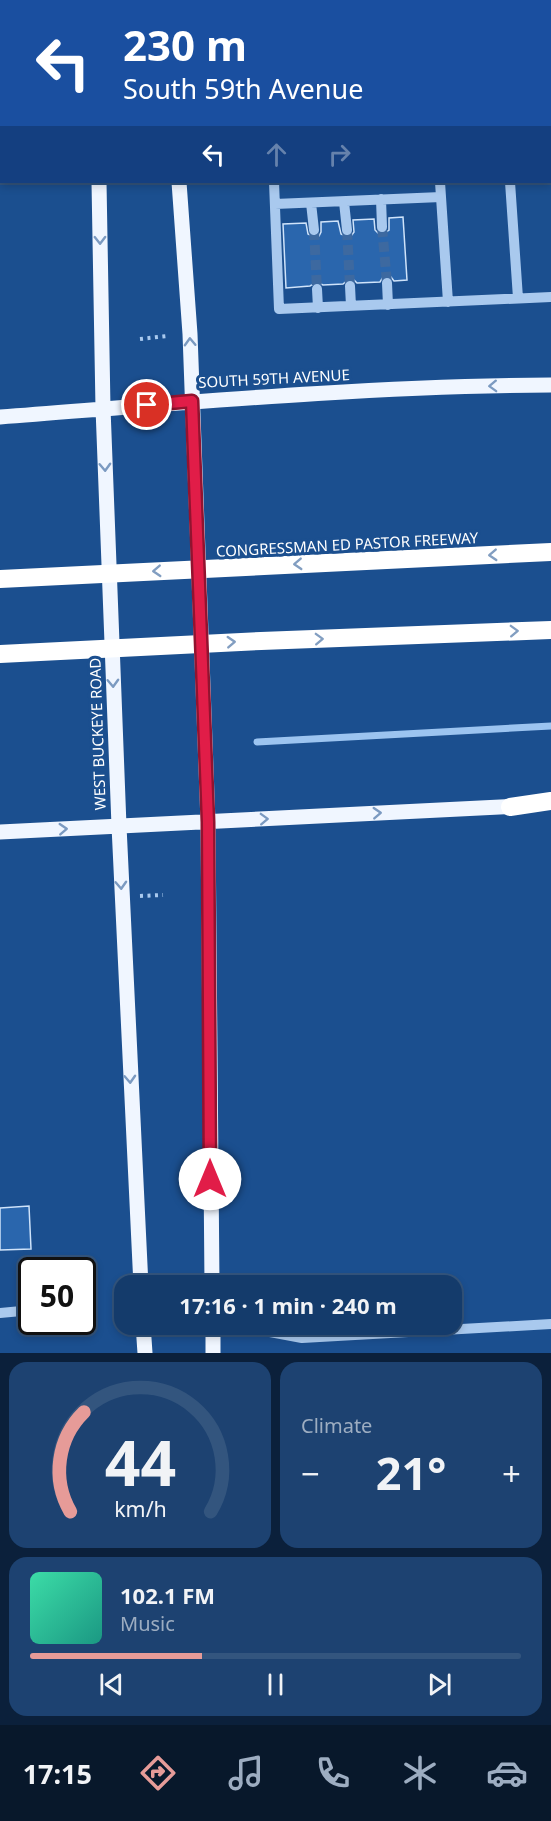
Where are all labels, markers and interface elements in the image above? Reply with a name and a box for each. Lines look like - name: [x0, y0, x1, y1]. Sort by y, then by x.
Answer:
- text: 230 m: [123, 16, 247, 73]
- icon: left: [24, 24, 102, 102]
- text: South 59th Avenue: [123, 70, 363, 107]
- icon: left: [197, 138, 230, 171]
- icon: ahead: [260, 138, 293, 171]
- icon: right: [323, 138, 356, 171]
- one-way arrow: [94, 235, 106, 244]
- one-way arrow: [184, 338, 196, 347]
- street label: SOUTH 59TH AVENUE: [198, 364, 350, 392]
- pin: [121, 379, 172, 430]
- one-way arrow: [488, 379, 497, 392]
- icon: arrive: [130, 388, 163, 421]
- one-way arrow: [99, 462, 111, 471]
- street label: CONGRESSMAN ED PASTOR FREEWAY: [215, 527, 479, 561]
- one-way arrow: [488, 548, 497, 561]
- one-way arrow: [293, 558, 302, 571]
- one-way arrow: [153, 565, 162, 578]
- one-way arrow: [510, 625, 519, 638]
- one-way arrow: [315, 632, 324, 645]
- one-way arrow: [226, 636, 235, 649]
- street label: WEST BUCKEYE ROAD: [84, 657, 110, 811]
- one-way arrow: [107, 678, 120, 687]
- one-way arrow: [373, 807, 382, 820]
- one-way arrow: [259, 812, 268, 825]
- one-way arrow: [58, 822, 67, 835]
- one-way arrow: [115, 880, 128, 889]
- one-way arrow: [124, 1075, 137, 1084]
- position arrow: [178, 1147, 242, 1211]
- speed limit sign: 50: [18, 1257, 96, 1335]
- text: 17:16 · 1 min · 240 m: [179, 1290, 397, 1320]
- text: Climate: [301, 1412, 372, 1439]
- text: 44: [104, 1419, 176, 1504]
- text: 21°: [376, 1442, 446, 1503]
- text: −: [301, 1451, 320, 1496]
- text: +: [502, 1451, 521, 1496]
- text: km/h: [114, 1494, 166, 1523]
- text: 102.1 FM: [120, 1580, 215, 1610]
- text: Music: [120, 1610, 175, 1637]
- icon: previous: [95, 1668, 128, 1701]
- icon: pause: [259, 1668, 292, 1701]
- icon: next: [423, 1668, 456, 1701]
- icon: directions: [137, 1752, 179, 1794]
- icon: music: [225, 1752, 267, 1794]
- icon: phone: [312, 1752, 354, 1794]
- icon: climate: [399, 1752, 441, 1794]
- icon: car: [486, 1752, 528, 1794]
- text: 17:15: [23, 1755, 92, 1792]

